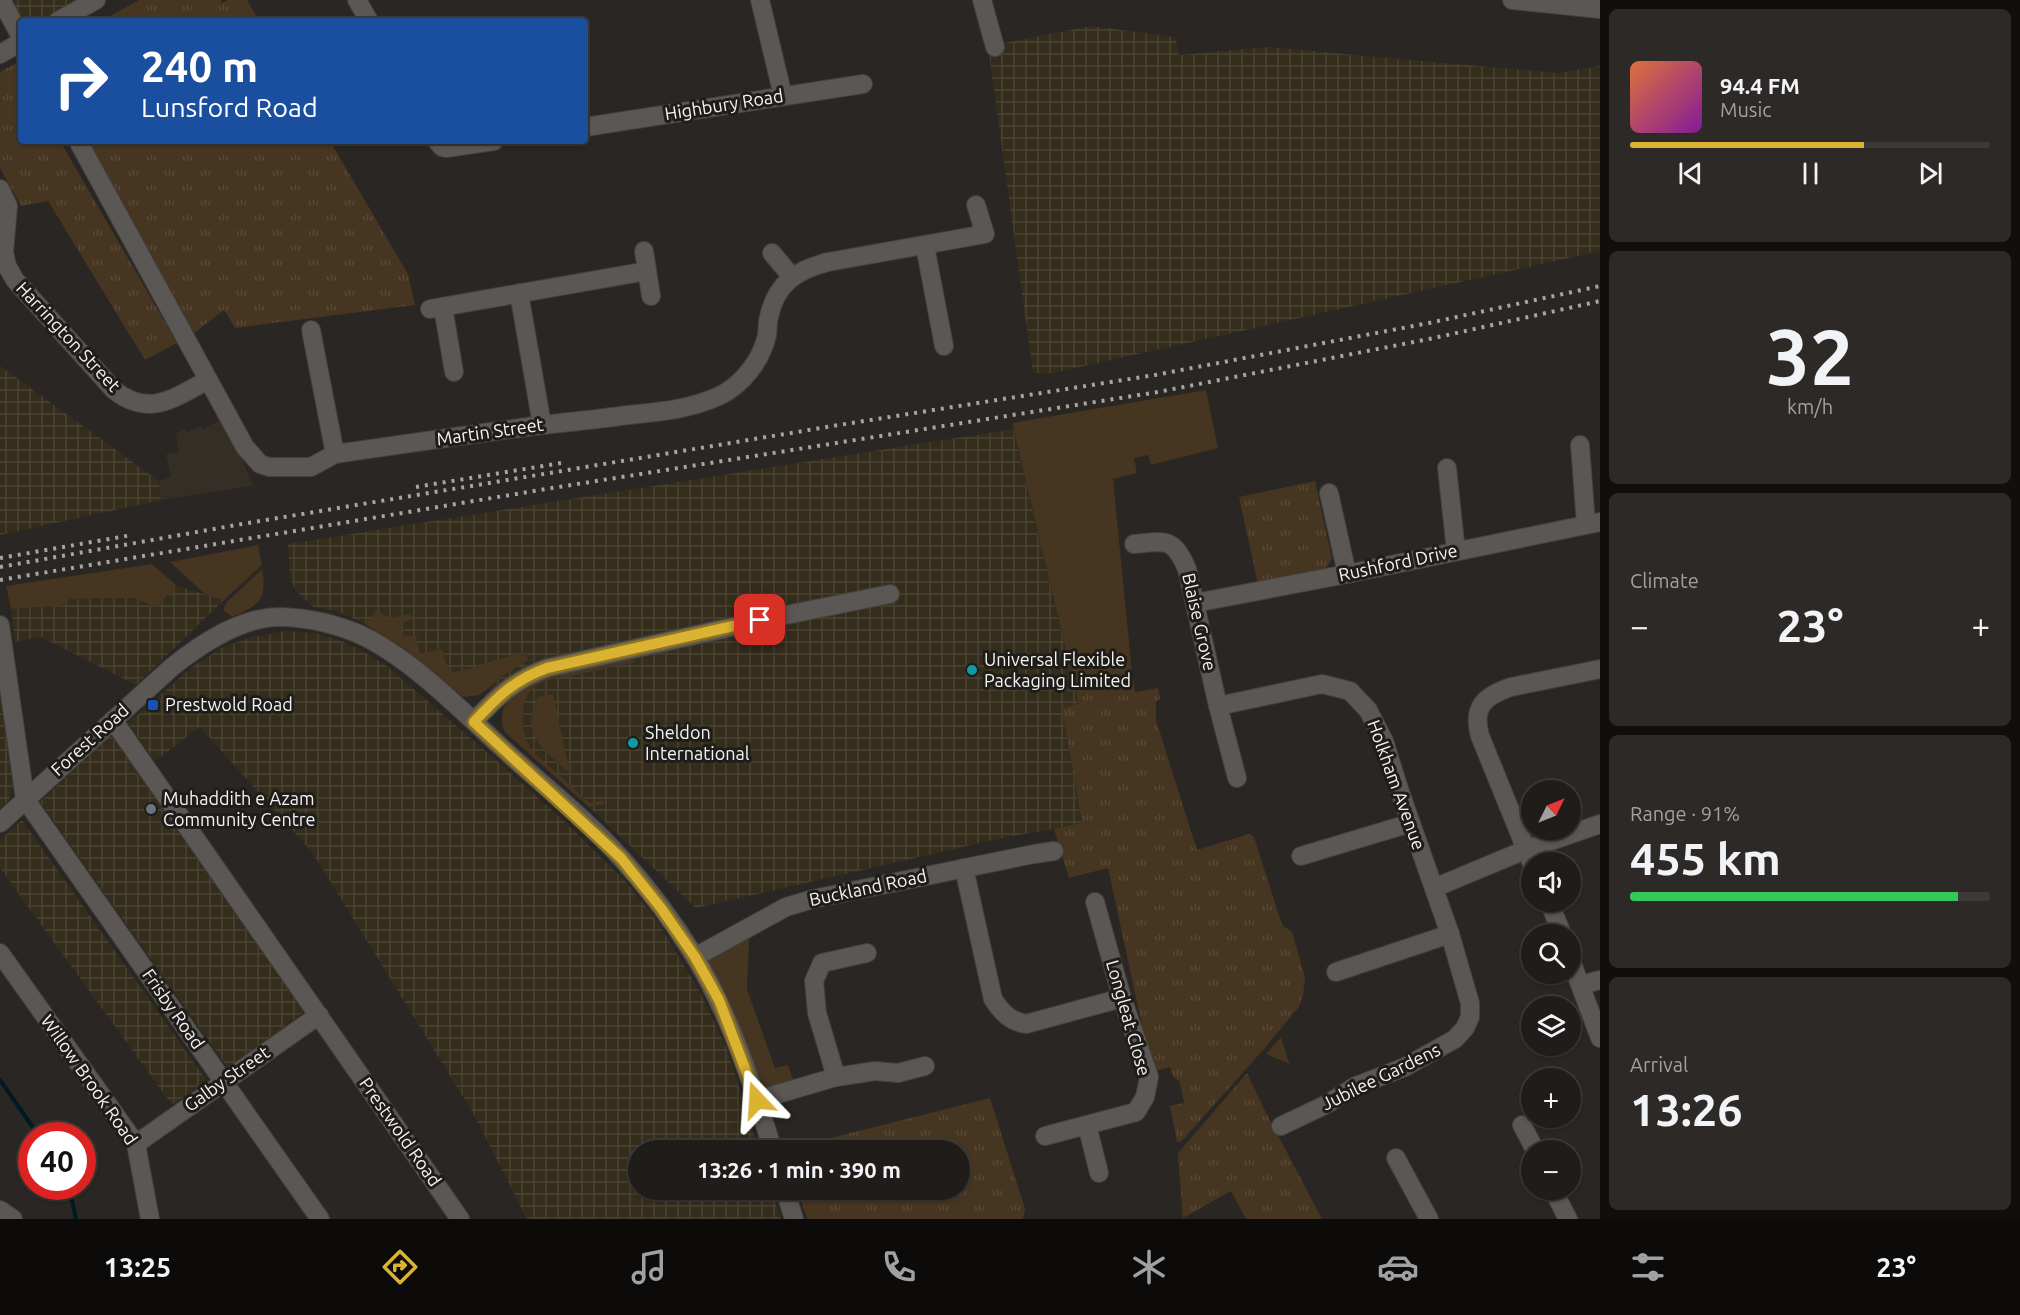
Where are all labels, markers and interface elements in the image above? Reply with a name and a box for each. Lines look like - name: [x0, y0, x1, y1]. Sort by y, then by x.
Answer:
- icon: right: [42, 42, 120, 120]
- text: 240 m: [141, 43, 258, 90]
- text: 94.4 FM: [1720, 73, 1800, 98]
- street label: Highbury Road: [663, 85, 785, 123]
- text: Lunsford Road: [141, 92, 318, 122]
- text: Music: [1720, 98, 1772, 121]
- icon: previous: [1674, 157, 1707, 190]
- icon: pause: [1794, 157, 1827, 190]
- icon: next: [1914, 157, 1947, 190]
- street label: Harrington Street: [13, 277, 125, 395]
- text: 32: [1766, 312, 1854, 400]
- text: km/h: [1787, 395, 1833, 418]
- street label: Martin Street: [435, 414, 545, 448]
- street label: Rushford Drive: [1337, 540, 1459, 584]
- text: Climate: [1630, 569, 1699, 592]
- street label: Blaise Grove: [1179, 571, 1221, 673]
- pin: [734, 594, 785, 645]
- text: 23°: [1777, 600, 1843, 651]
- icon: arrive: [743, 603, 776, 636]
- text: −: [1630, 607, 1649, 644]
- text: +: [1971, 607, 1990, 644]
- place label: Universal Flexible Packaging Limited: [984, 649, 1131, 690]
- marker: Universal Flexible Packaging Limited: [965, 663, 979, 677]
- place label: Prestwold Road: [165, 694, 293, 714]
- marker: Prestwold Road: [146, 698, 160, 712]
- street label: Forest Road: [47, 699, 132, 779]
- street label: Holkham Avenue: [1364, 717, 1430, 852]
- place label: Sheldon International: [645, 722, 750, 763]
- marker: Sheldon International: [626, 736, 640, 750]
- north arrow: [1521, 780, 1581, 840]
- map controls: [1521, 780, 1581, 1200]
- place label: Muhaddith e Azam Community Centre: [163, 788, 315, 829]
- marker: Muhaddith e Azam Community Centre: [144, 802, 158, 816]
- text: Range · 91%: [1630, 802, 1740, 825]
- text: 455 km: [1630, 833, 1781, 884]
- button: sound: [1521, 852, 1581, 912]
- street label: Buckland Road: [807, 865, 928, 909]
- button: search: [1521, 924, 1581, 984]
- street label: Longleat Close: [1103, 958, 1155, 1078]
- street label: Frisby Road: [139, 965, 209, 1052]
- button: layers: [1521, 996, 1581, 1056]
- street label: Willow Brook Road: [38, 1011, 142, 1148]
- street label: Jubilee Gardens: [1318, 1039, 1443, 1113]
- street label: Galby Street: [180, 1041, 273, 1115]
- text: Arrival: [1630, 1053, 1688, 1076]
- position arrow: [725, 1068, 789, 1132]
- button: +: [1521, 1068, 1581, 1128]
- street label: Prestwold Road: [356, 1073, 446, 1189]
- text: 13:26: [1630, 1084, 1743, 1135]
- speed limit sign: 40: [18, 1122, 96, 1200]
- button: −: [1521, 1140, 1581, 1200]
- text: 13:26 · 1 min · 390 m: [697, 1157, 901, 1182]
- icon: directions: [379, 1246, 421, 1288]
- icon: music: [628, 1246, 670, 1288]
- icon: phone: [878, 1246, 920, 1288]
- icon: climate: [1128, 1246, 1170, 1288]
- icon: car: [1377, 1246, 1419, 1288]
- icon: filters: [1627, 1246, 1669, 1288]
- text: 13:25: [104, 1252, 171, 1282]
- text: 23°: [1876, 1252, 1916, 1282]

